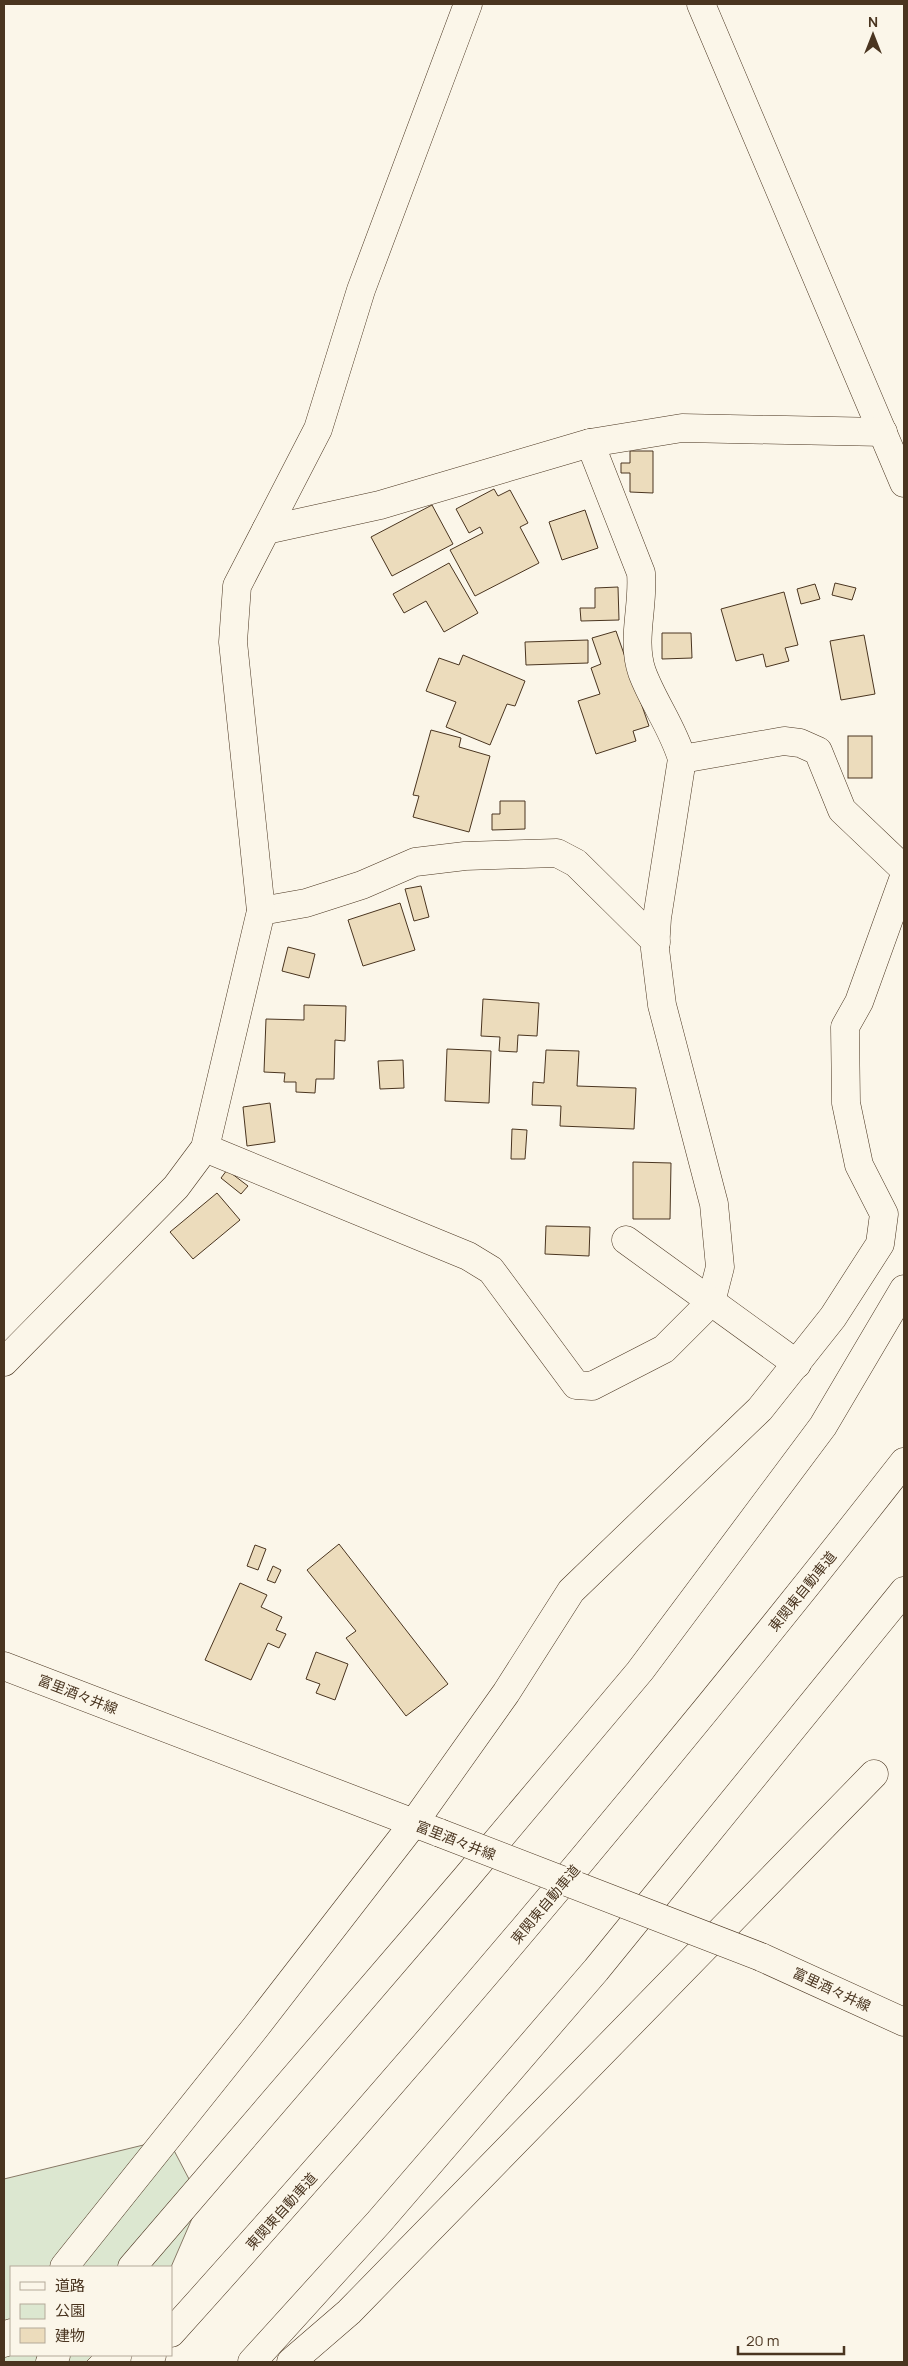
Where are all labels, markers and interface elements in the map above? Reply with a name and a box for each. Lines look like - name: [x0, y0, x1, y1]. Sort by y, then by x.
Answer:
- north arrow: [848, 10, 898, 60]
- text: N: [868, 12, 878, 31]
- street label: 東関東自動車道: [764, 1547, 840, 1635]
- street label: 富里酒々井線: [35, 1670, 121, 1718]
- street label: 富里酒々井線: [413, 1816, 499, 1864]
- street label: 東関東自動車道: [506, 1860, 584, 1948]
- street label: 富里酒々井線: [790, 1963, 874, 2015]
- street label: 東関東自動車道: [241, 2168, 321, 2254]
- legend: [10, 2266, 172, 2356]
- text: 道路: [55, 2275, 85, 2296]
- text: 公園: [55, 2300, 85, 2321]
- scale bar: [738, 2324, 844, 2356]
- text: 建物: [55, 2325, 85, 2346]
- text: 20 m: [746, 2330, 779, 2351]

